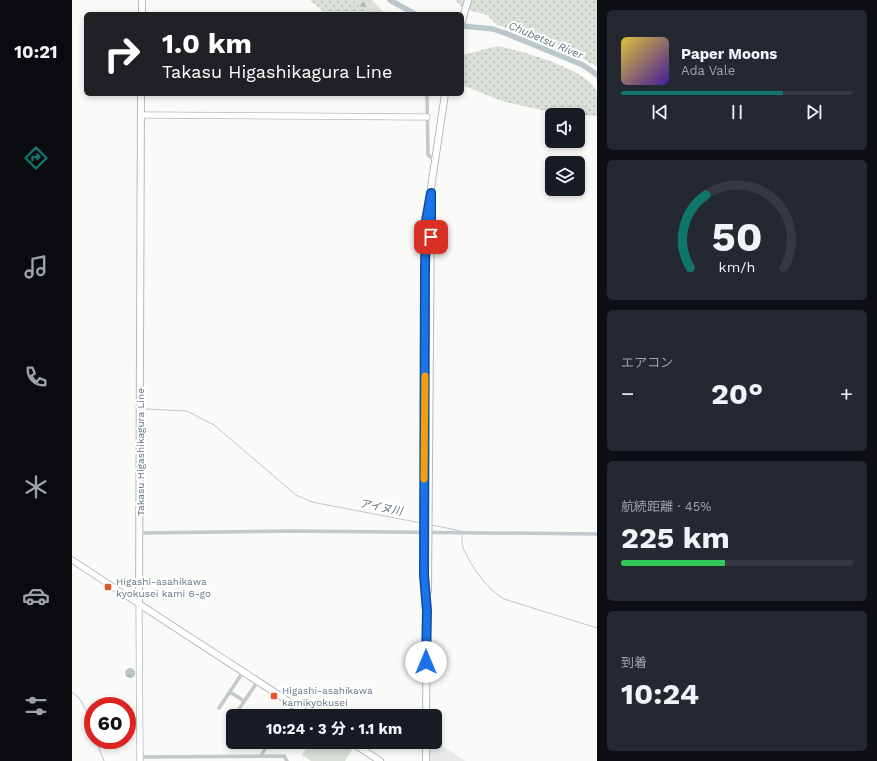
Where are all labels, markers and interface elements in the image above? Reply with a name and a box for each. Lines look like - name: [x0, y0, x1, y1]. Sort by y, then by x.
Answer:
- water label: Chubetsu River: [507, 19, 586, 62]
- text: 1.0 km: [162, 27, 252, 60]
- icon: right: [96, 28, 148, 80]
- text: 10:21: [14, 41, 58, 62]
- text: Paper Moons: [681, 45, 777, 63]
- text: Takasu Higashikagura Line: [162, 61, 392, 82]
- text: Ada Vale: [681, 63, 735, 78]
- icon: previous: [649, 101, 671, 123]
- icon: pause: [726, 101, 748, 123]
- icon: next: [803, 101, 825, 123]
- map controls: [545, 108, 585, 196]
- button: sound: [545, 108, 585, 148]
- icon: directions: [22, 144, 50, 172]
- button: layers: [545, 156, 585, 196]
- text: 50: [711, 212, 763, 261]
- pin: [414, 220, 448, 254]
- icon: arrive: [420, 226, 442, 248]
- icon: music: [22, 253, 50, 281]
- text: km/h: [719, 259, 755, 275]
- text: エアコン: [621, 355, 673, 370]
- icon: phone: [22, 363, 50, 391]
- text: 20°: [711, 376, 763, 411]
- text: −: [621, 381, 634, 406]
- text: +: [840, 381, 853, 406]
- street label: Takasu Higashikagura Line: [135, 388, 146, 516]
- icon: climate: [22, 473, 50, 501]
- water label: アイヌ川: [358, 497, 404, 518]
- text: 航続距離 · 45%: [621, 499, 711, 514]
- text: 225 km: [621, 520, 730, 555]
- place label: Higashi-asahikawa kyokusei kami 6-go: [116, 576, 211, 599]
- icon: car: [22, 582, 50, 610]
- marker: Higashi-asahikawa kyokusei kami 6-go: [103, 582, 113, 592]
- position arrow: [405, 641, 447, 683]
- text: 到着: [621, 655, 647, 670]
- text: 10:24: [621, 676, 699, 711]
- place label: Higashi-asahikawa kamikyokusei: [282, 685, 373, 708]
- marker: Higashi-asahikawa kamikyokusei: [269, 691, 279, 701]
- icon: filters: [22, 692, 50, 720]
- speed limit sign: 60: [84, 697, 136, 749]
- text: 10:24 · 3 分 · 1.1 km: [266, 720, 402, 738]

